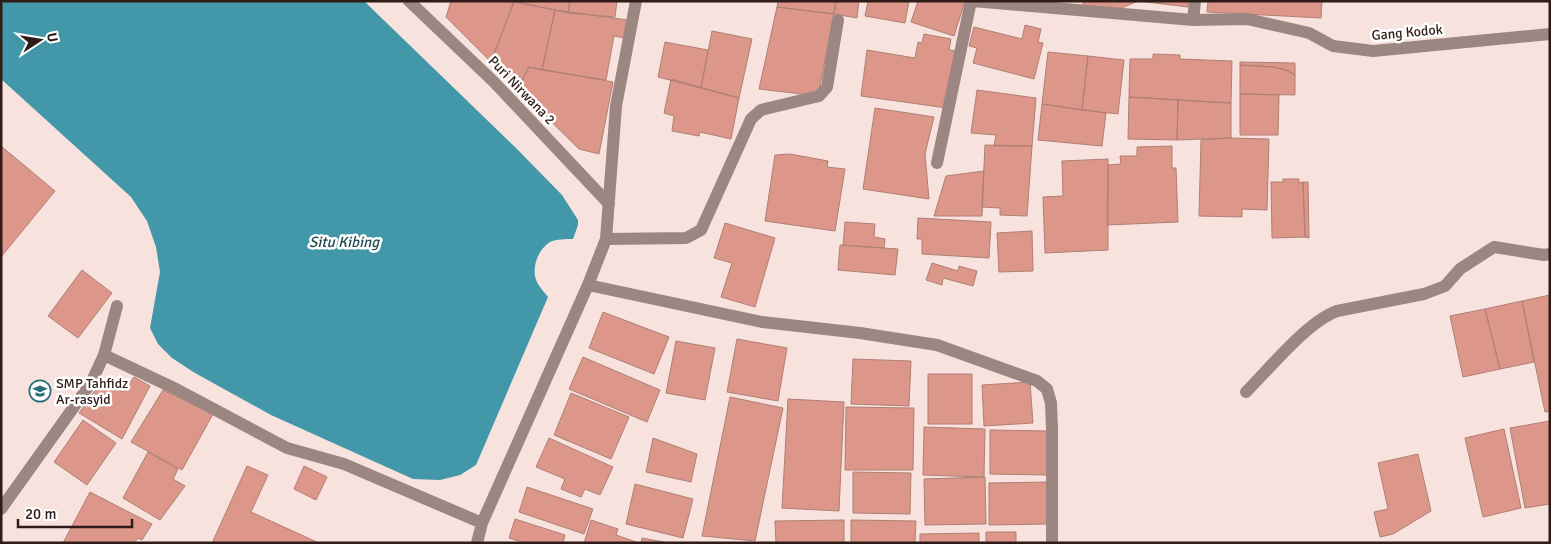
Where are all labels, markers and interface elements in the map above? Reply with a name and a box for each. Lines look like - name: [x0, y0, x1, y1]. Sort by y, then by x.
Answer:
- north arrow: [15, 15, 65, 65]
- street label: Gang Kodok: [1371, 21, 1443, 44]
- text: U: [43, 31, 62, 44]
- street label: Puri Nirwana 2: [485, 52, 559, 128]
- water label: Situ Kibing: [309, 233, 380, 251]
- place label: SMP Tahfidz Ar-rasyid: [56, 375, 128, 408]
- school or university icon: SMP Tahfidz Ar-rasyid: [28, 379, 52, 403]
- scale bar: [18, 496, 131, 528]
- text: 20 m: [25, 505, 56, 523]

